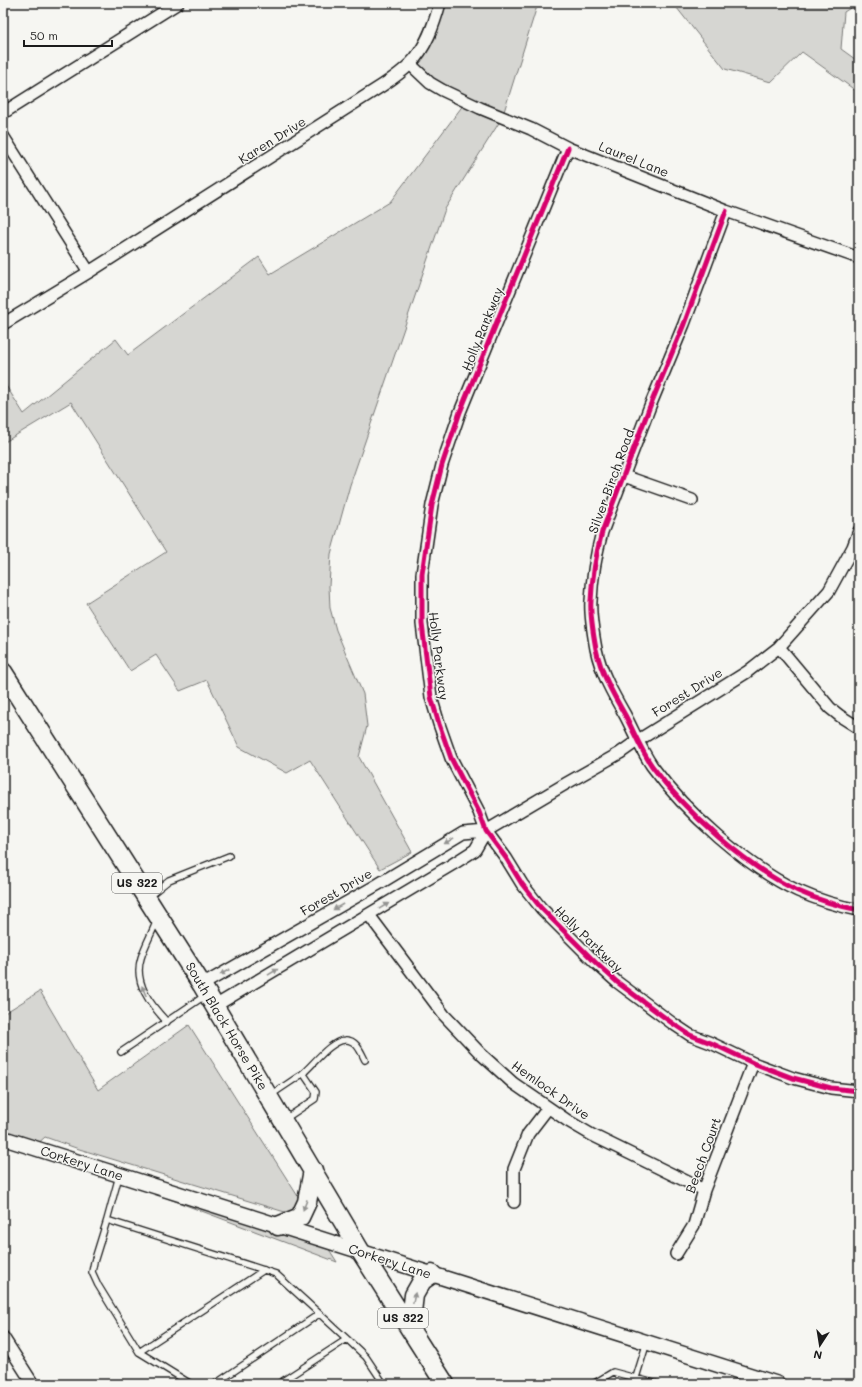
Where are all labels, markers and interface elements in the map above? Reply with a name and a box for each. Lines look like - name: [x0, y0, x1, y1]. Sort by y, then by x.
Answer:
- scale bar: [24, 22, 112, 48]
- text: 50 m: [30, 27, 58, 43]
- street label: Karen Drive: [235, 112, 309, 167]
- street label: Laurel Lane: [597, 137, 672, 180]
- street label: Holly Parkway: [457, 284, 506, 373]
- street label: Silver Birch Road: [584, 426, 637, 536]
- street label: Holly Parkway: [426, 611, 453, 701]
- street label: Forest Drive: [648, 663, 725, 720]
- one-way arrow: [444, 837, 454, 845]
- street label: Forest Drive: [297, 864, 375, 919]
- road number: US 322: [112, 873, 162, 893]
- one-way arrow: [378, 902, 390, 909]
- street label: Holly Parkway: [551, 902, 627, 976]
- one-way arrow: [332, 904, 343, 911]
- street label: South Black Horse Pike: [182, 959, 272, 1093]
- one-way arrow: [219, 968, 231, 975]
- one-way arrow: [267, 969, 279, 976]
- one-way arrow: [141, 985, 147, 996]
- street label: Hemlock Drive: [509, 1056, 594, 1123]
- street label: Beech Court: [681, 1114, 724, 1195]
- street label: Corkery Lane: [39, 1141, 126, 1184]
- one-way arrow: [302, 1200, 308, 1212]
- street label: Corkery Lane: [347, 1239, 434, 1282]
- one-way arrow: [412, 1292, 418, 1304]
- road number: US 322: [378, 1308, 428, 1328]
- north arrow: [800, 1325, 840, 1365]
- text: N: [812, 1347, 823, 1363]

